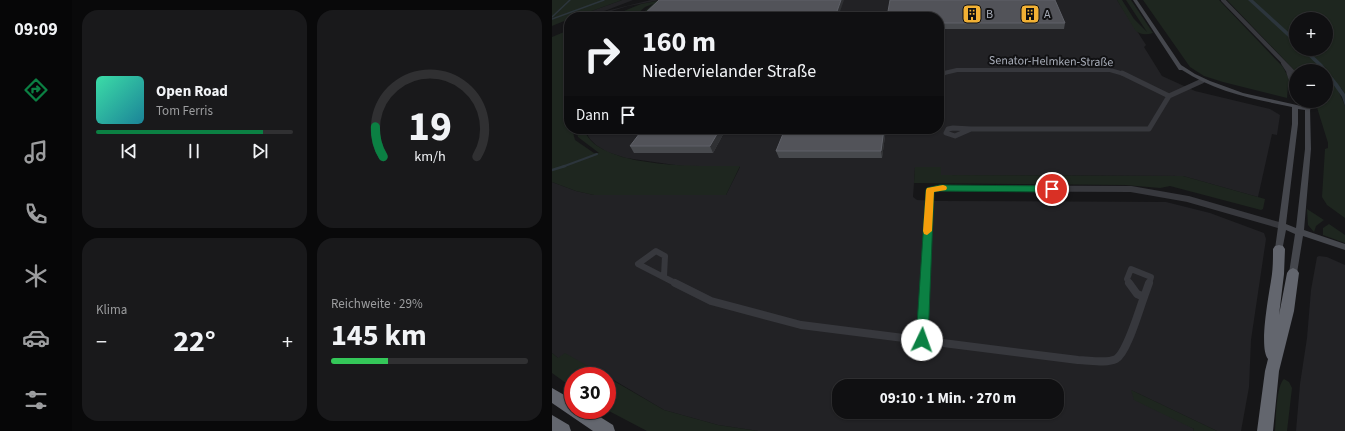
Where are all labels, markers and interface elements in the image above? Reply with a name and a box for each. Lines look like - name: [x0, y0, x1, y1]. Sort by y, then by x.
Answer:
- building icon: B: [961, 3, 983, 25]
- building icon: A: [1019, 3, 1041, 25]
- place label: B: [986, 6, 993, 23]
- place label: A: [1044, 6, 1051, 23]
- map controls: [1289, 12, 1333, 108]
- button: +: [1289, 12, 1333, 56]
- text: 09:09: [14, 17, 58, 42]
- text: 160 m: [642, 22, 716, 62]
- icon: right: [576, 28, 628, 80]
- street label: Senator-Helmken-Straße: [989, 52, 1113, 71]
- text: Niedervielander Straße: [642, 59, 816, 84]
- button: −: [1289, 64, 1333, 108]
- icon: directions: [22, 76, 50, 104]
- text: Open Road: [156, 81, 228, 102]
- text: 19: [408, 97, 451, 157]
- text: Tom Ferris: [156, 102, 213, 120]
- icon: arrive: [617, 104, 639, 126]
- text: Dann: [576, 105, 609, 126]
- icon: music: [22, 138, 50, 166]
- icon: previous: [118, 140, 140, 162]
- icon: pause: [183, 140, 205, 162]
- icon: next: [249, 140, 271, 162]
- text: km/h: [414, 146, 445, 167]
- pin: [1035, 172, 1069, 206]
- icon: arrive: [1041, 178, 1063, 200]
- icon: phone: [22, 200, 50, 228]
- icon: climate: [22, 262, 50, 290]
- text: Reichweite · 29%: [331, 295, 423, 313]
- text: Klima: [96, 301, 127, 319]
- text: 145 km: [331, 314, 427, 357]
- position arrow: [901, 319, 943, 361]
- text: 22°: [173, 320, 216, 363]
- icon: car: [22, 324, 50, 352]
- text: −: [96, 326, 107, 358]
- text: +: [282, 326, 293, 358]
- speed limit sign: 30: [564, 367, 616, 419]
- icon: filters: [22, 386, 50, 414]
- text: 09:10 · 1 Min. · 270 m: [880, 388, 1016, 409]

